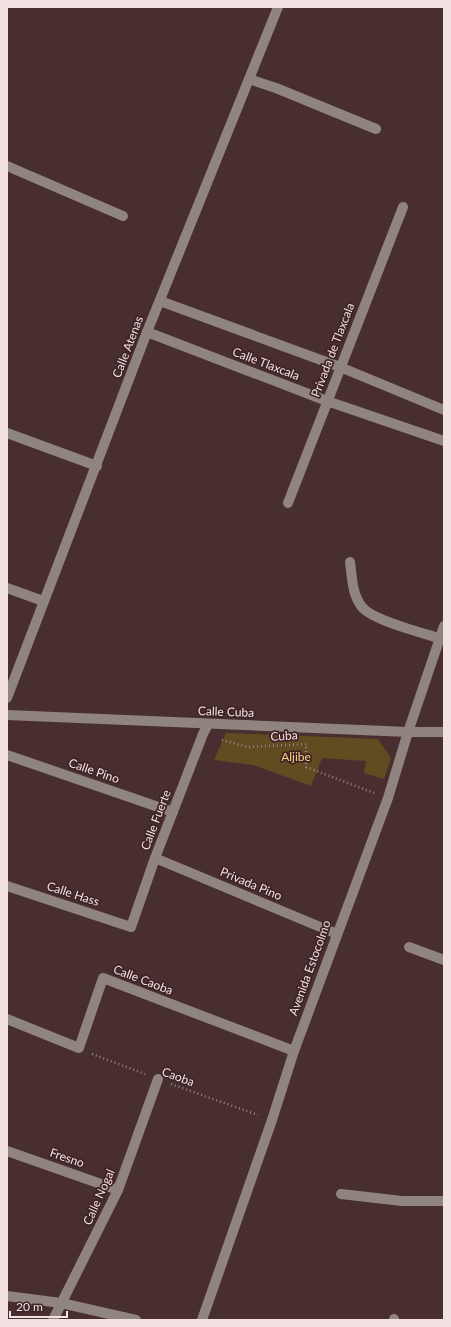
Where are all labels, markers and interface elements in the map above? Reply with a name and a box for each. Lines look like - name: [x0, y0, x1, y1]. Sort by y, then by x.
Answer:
- street label: Privada de Tlaxcala: [308, 300, 357, 399]
- street label: Calle Atenas: [109, 314, 146, 380]
- street label: Calle Tlaxcala: [231, 344, 302, 383]
- street label: Calle Cuba: [198, 703, 254, 720]
- street label: Cuba: [270, 727, 298, 744]
- park label: Aljibe: [281, 749, 311, 764]
- street label: Calle Pino: [67, 755, 122, 786]
- street label: Calle Fuerte: [137, 788, 174, 852]
- street label: Privada Pino: [218, 864, 285, 903]
- street label: Calle Hass: [45, 878, 101, 909]
- street label: Avenida Estocolmo: [285, 918, 334, 1018]
- street label: Calle Caoba: [111, 961, 175, 998]
- street label: Caoba: [160, 1064, 196, 1089]
- street label: Fresno: [48, 1145, 87, 1170]
- street label: Calle Nogal: [80, 1166, 118, 1227]
- scale bar: [10, 1293, 67, 1319]
- text: 20 m: [16, 1299, 43, 1314]

